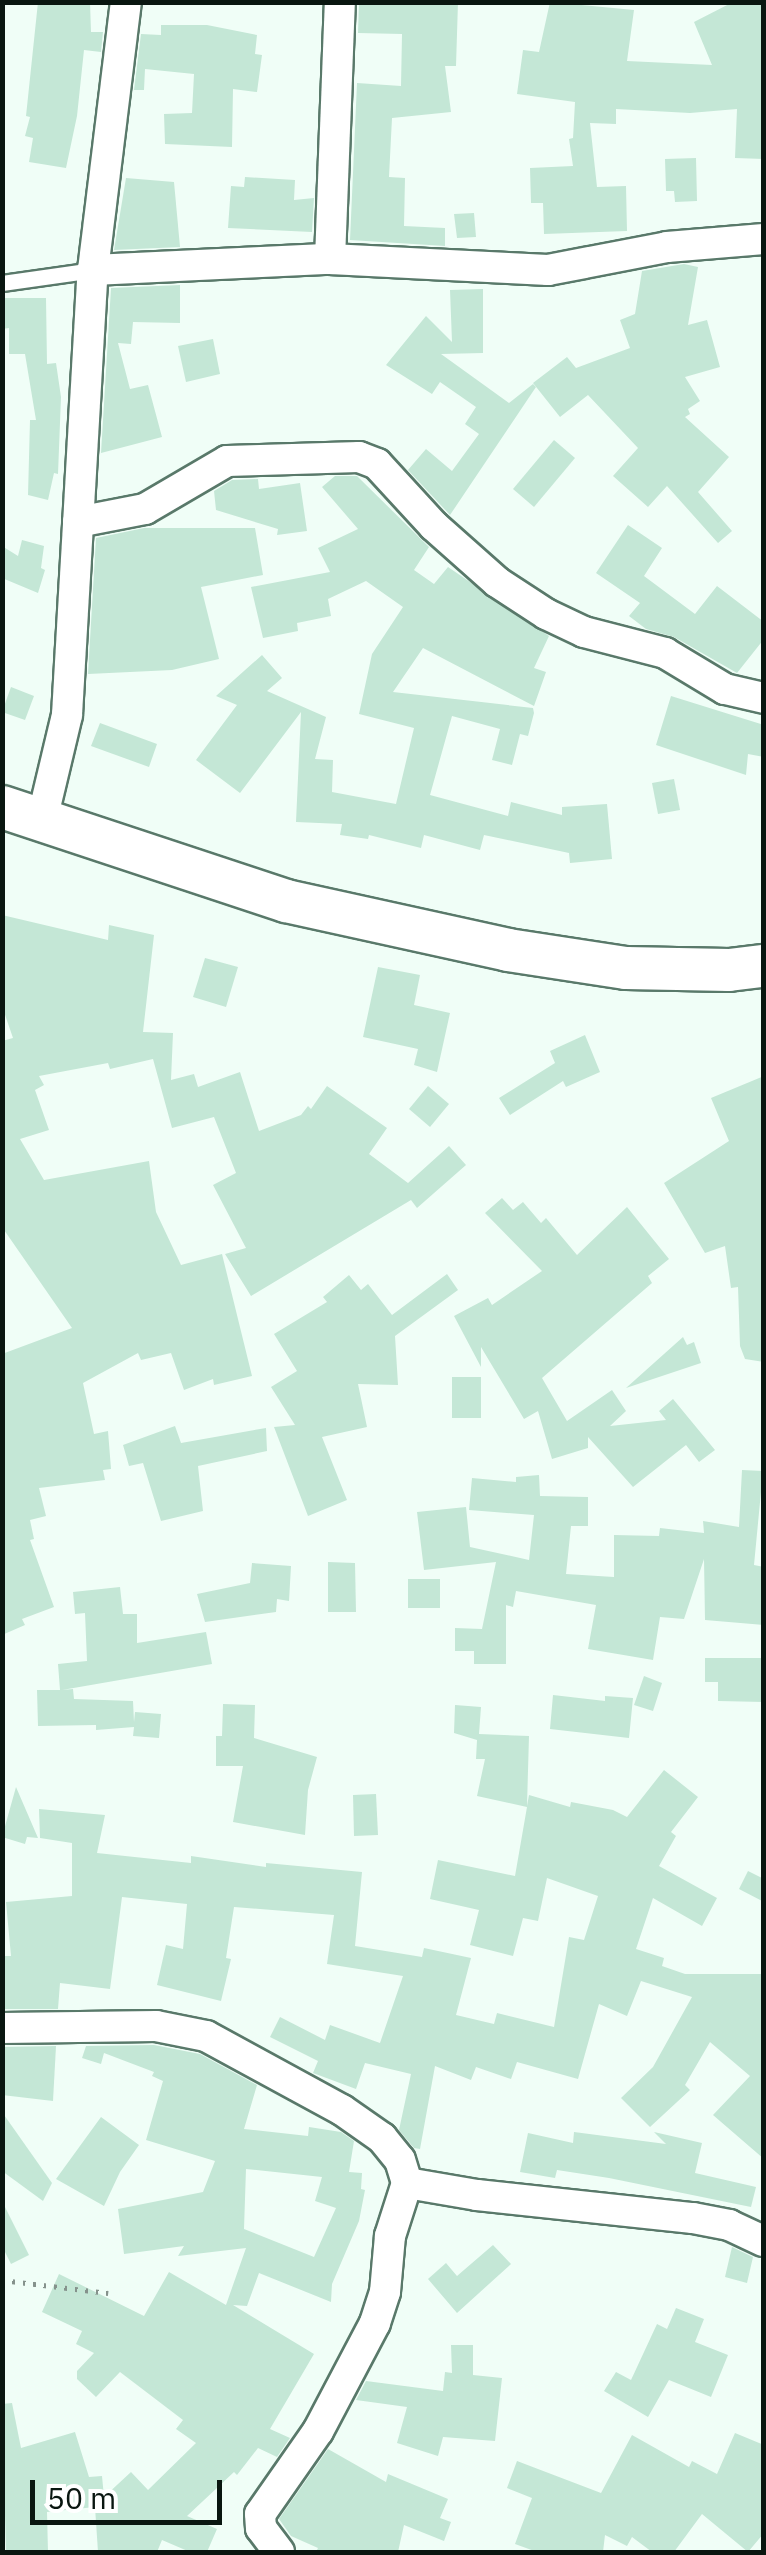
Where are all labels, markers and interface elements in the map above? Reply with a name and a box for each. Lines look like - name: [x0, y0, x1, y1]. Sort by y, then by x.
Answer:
- scale bar: [35, 2460, 228, 2522]
- text: 50 m: [47, 2478, 116, 2517]

